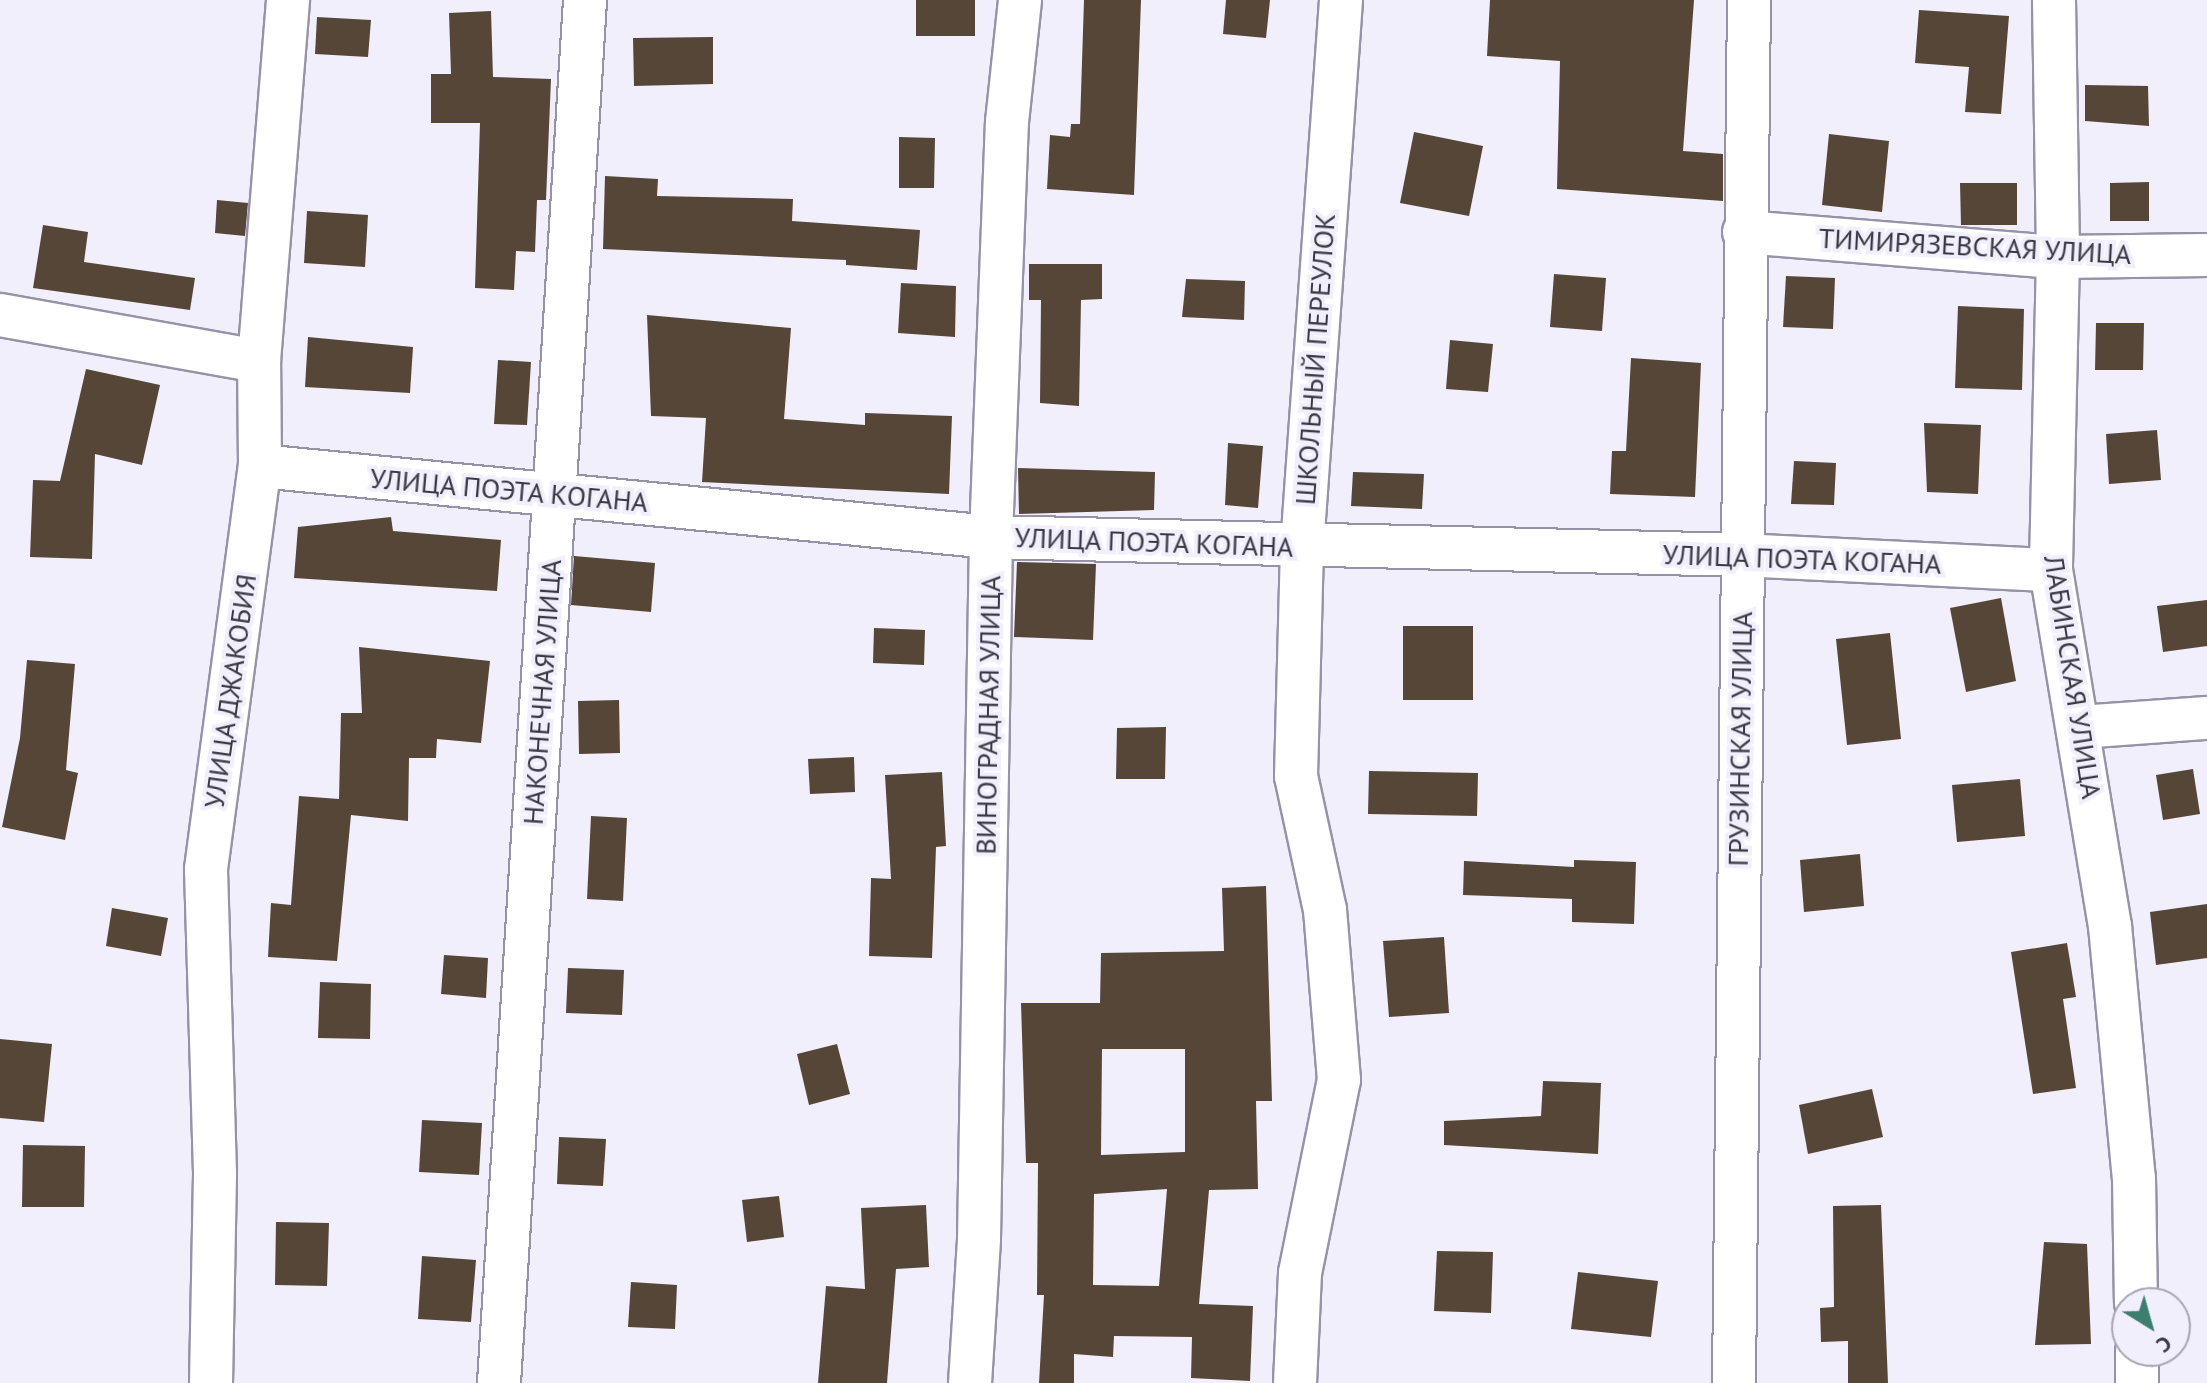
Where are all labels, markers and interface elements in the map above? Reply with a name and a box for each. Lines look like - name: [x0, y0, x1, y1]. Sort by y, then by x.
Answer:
- street label: ШКОЛЬНЫЙ ПЕРЕУЛОК: [1288, 212, 1342, 506]
- street label: ТИМИРЯЗЕВСКАЯ УЛИЦА: [1818, 221, 2132, 271]
- street label: УЛИЦА ПОЭТА КОГАНА: [367, 461, 651, 519]
- street label: УЛИЦА ПОЭТА КОГАНА: [1013, 520, 1295, 564]
- street label: УЛИЦА ПОЭТА КОГАНА: [1661, 537, 1943, 581]
- street label: ЛАБИНСКАЯ УЛИЦА: [2037, 552, 2109, 802]
- street label: НАКОНЕЧНАЯ УЛИЦА: [516, 558, 568, 826]
- street label: УЛИЦА ДЖАКОБИЯ: [197, 571, 263, 811]
- street label: ВИНОГРАДНАЯ УЛИЦА: [969, 575, 1007, 855]
- street label: ГРУЗИНСКАЯ УЛИЦА: [1721, 611, 1759, 867]
- north arrow: [2111, 1287, 2191, 1367]
- text: С: [2151, 1330, 2178, 1359]

